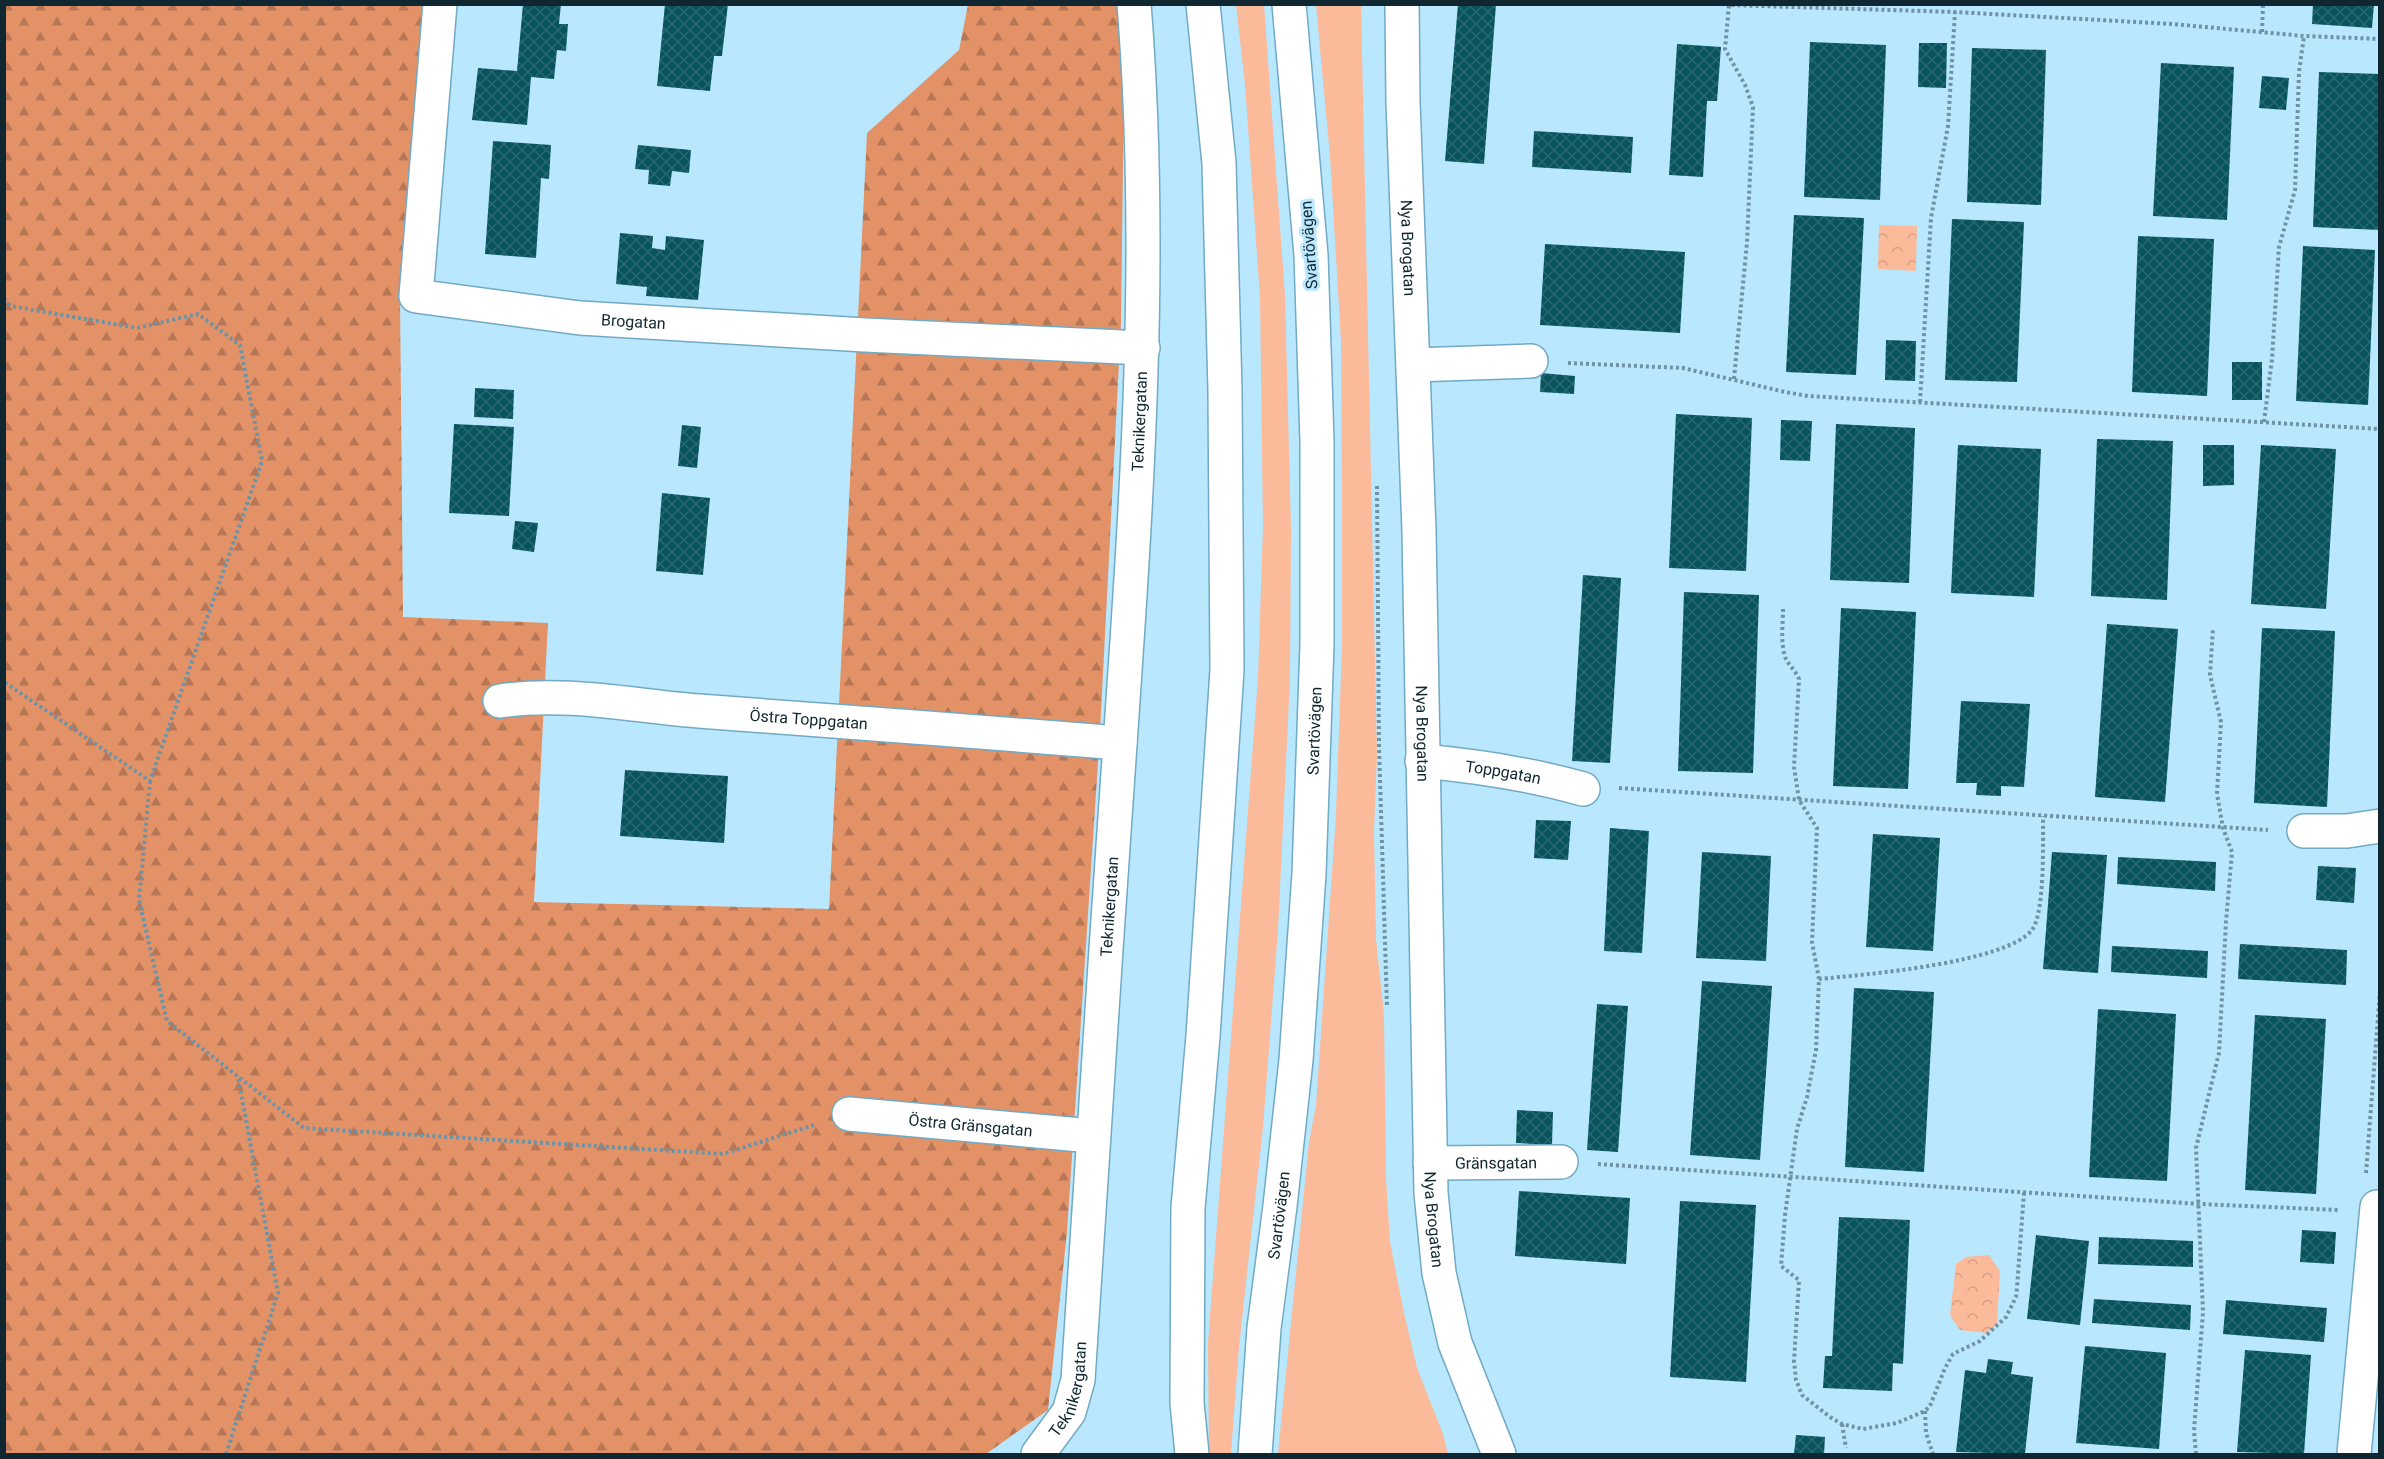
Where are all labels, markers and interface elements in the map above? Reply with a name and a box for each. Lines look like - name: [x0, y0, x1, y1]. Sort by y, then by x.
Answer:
- street label: Nya Brogatan: [1397, 199, 1420, 296]
- street label: Svartövägen: [1296, 200, 1322, 290]
- street label: Brogatan: [601, 310, 666, 333]
- street label: Teknikergatan: [1127, 371, 1150, 472]
- street label: Nya Brogatan: [1412, 685, 1433, 782]
- street label: Svartövägen: [1303, 686, 1325, 775]
- street label: Östra Toppgatan: [749, 705, 869, 733]
- street label: Toppgatan: [1464, 756, 1543, 788]
- street label: Teknikergatan: [1096, 856, 1122, 957]
- street label: Östra Gränsgatan: [908, 1110, 1033, 1140]
- street label: Gränsgatan: [1455, 1153, 1537, 1172]
- street label: Svartövägen: [1264, 1170, 1293, 1260]
- street label: Nya Brogatan: [1421, 1171, 1448, 1268]
- street label: Teknikergatan: [1045, 1341, 1090, 1440]

